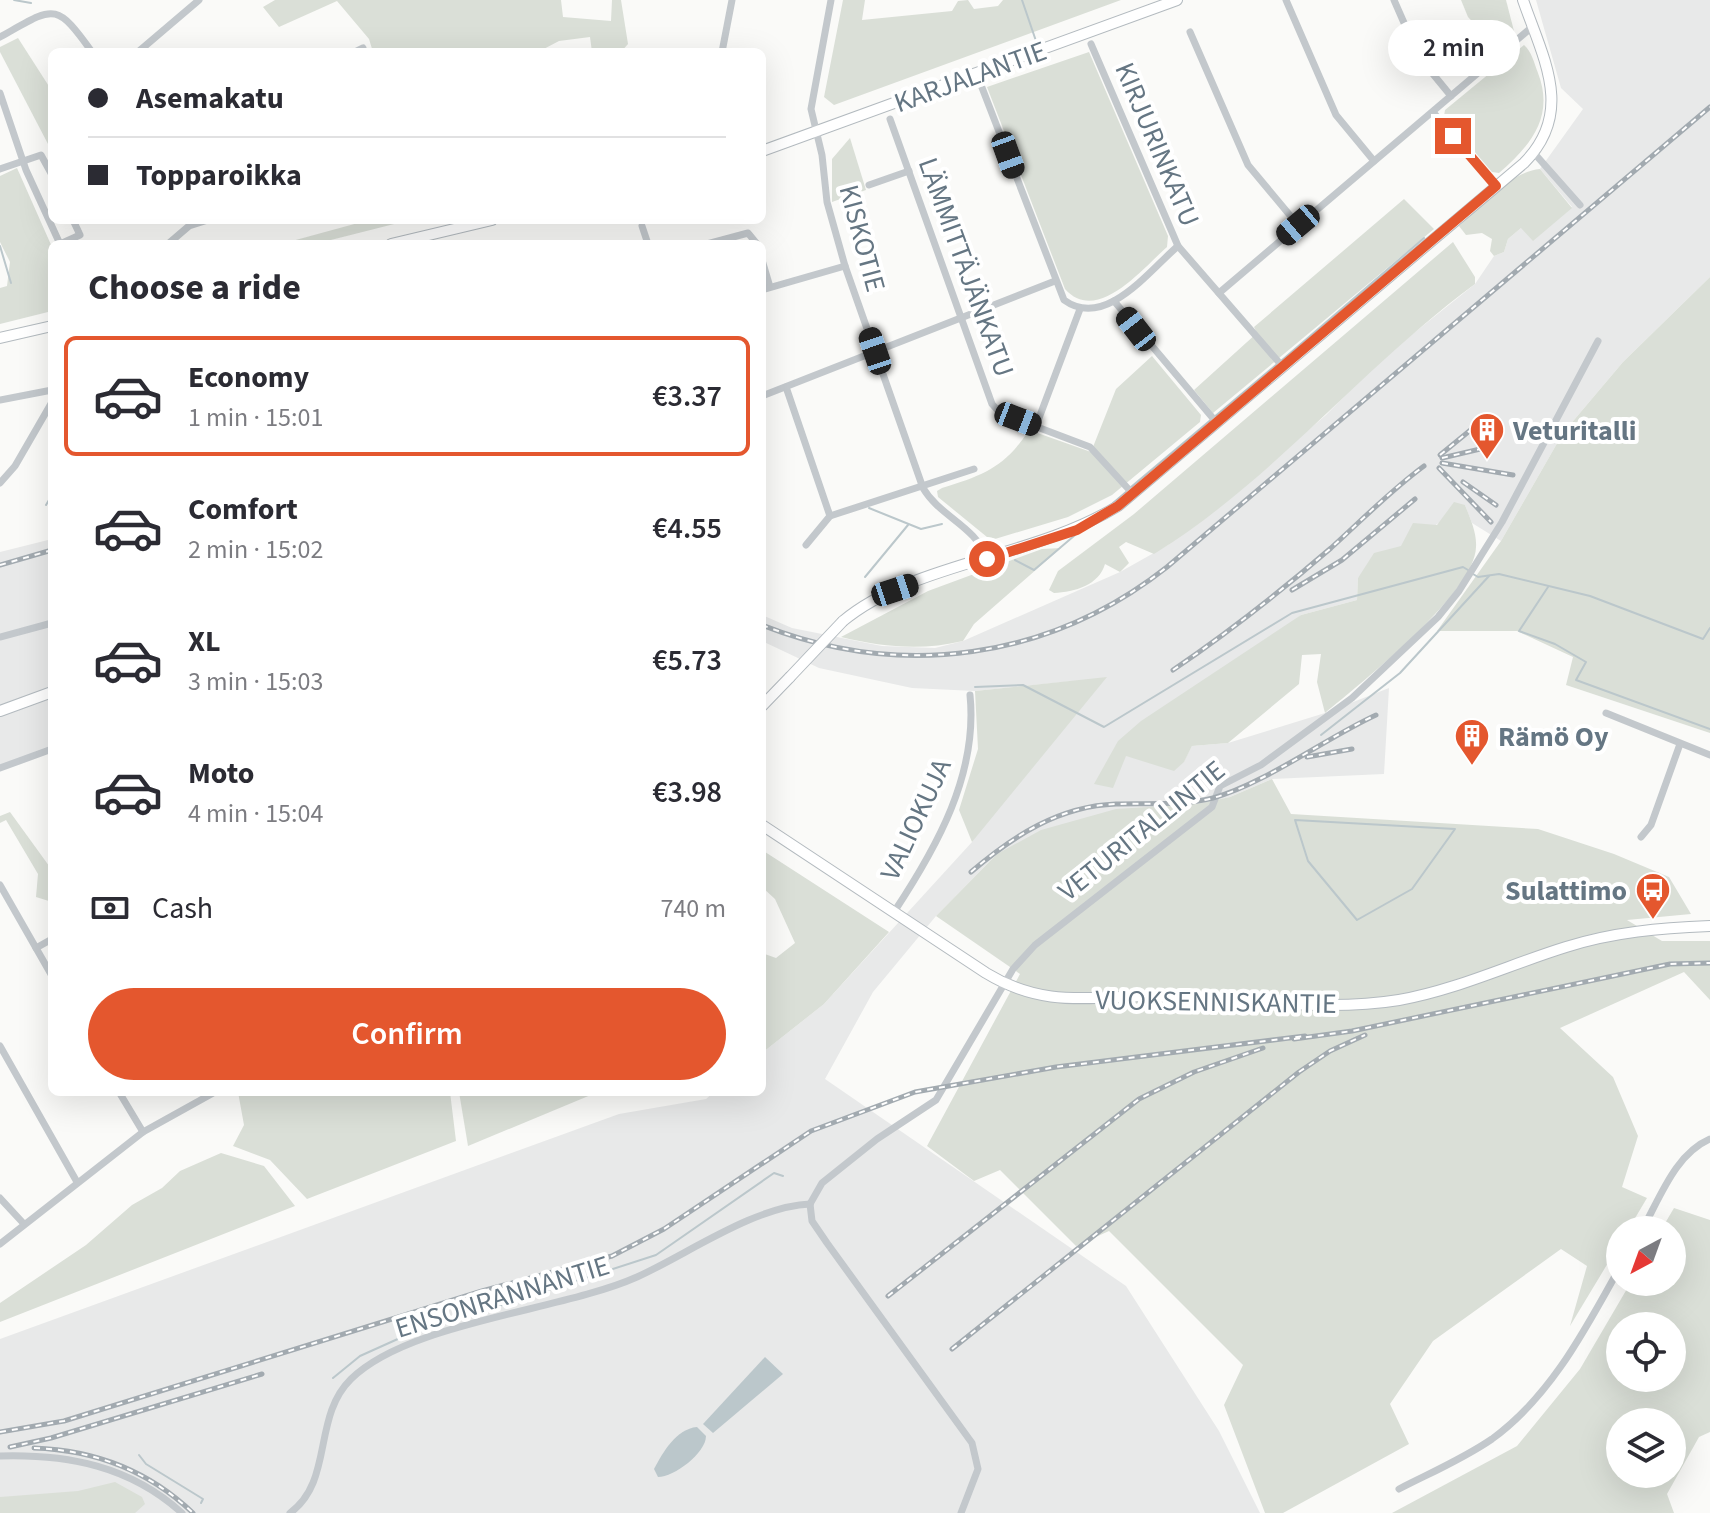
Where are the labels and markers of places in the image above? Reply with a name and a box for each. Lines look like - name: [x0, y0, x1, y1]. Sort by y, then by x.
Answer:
- building icon: Veturitalli: [1468, 411, 1506, 461]
- place label: Veturitalli: [1512, 411, 1636, 451]
- building icon: Rämö Oy: [1453, 717, 1491, 767]
- place label: Rämö Oy: [1498, 717, 1609, 757]
- place label: Sulattimo: [1505, 871, 1627, 911]
- bus stop icon: Sulattimo: [1634, 871, 1672, 921]

